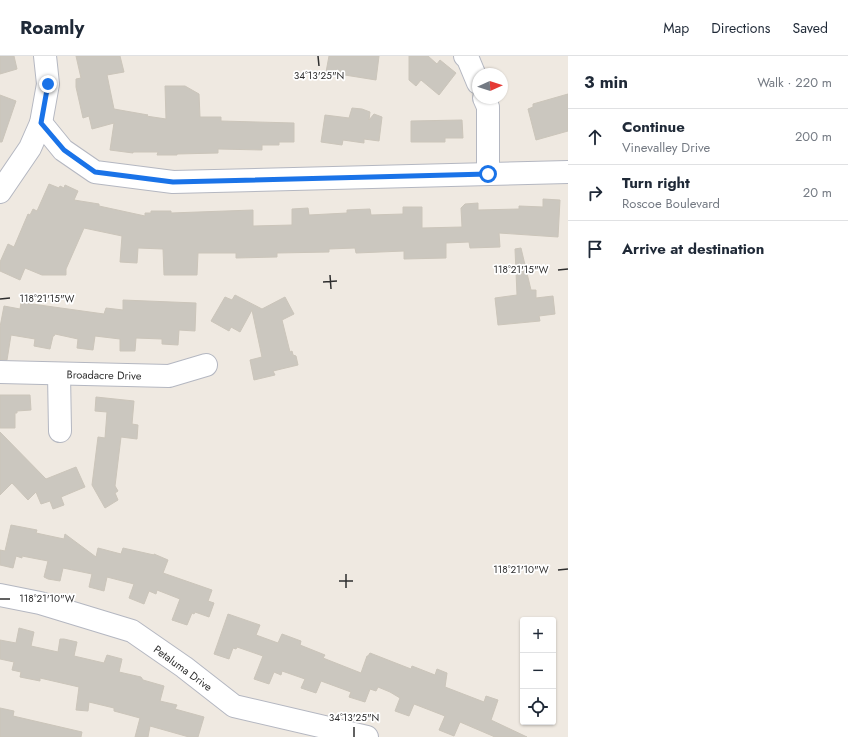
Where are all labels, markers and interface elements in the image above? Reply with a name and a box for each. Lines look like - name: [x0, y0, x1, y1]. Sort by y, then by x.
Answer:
- text: Roamly: [20, 14, 84, 41]
- text: Map: [663, 18, 689, 38]
- text: Directions: [711, 18, 771, 38]
- text: Saved: [793, 18, 828, 38]
- text: 34°13'25"N: [294, 68, 344, 83]
- north arrow: [472, 68, 508, 104]
- text: 3 min: [584, 70, 628, 94]
- text: Walk · 220 m: [757, 73, 832, 92]
- route end: [39, 75, 57, 93]
- text: Continue: [622, 116, 685, 138]
- icon: ahead: [584, 126, 606, 148]
- text: 200 m: [795, 127, 832, 146]
- text: Vinevalley Drive: [622, 138, 710, 157]
- route start: [479, 165, 497, 183]
- text: Turn right: [622, 172, 690, 194]
- icon: right: [584, 182, 606, 204]
- text: 20 m: [803, 183, 832, 202]
- text: Roscoe Boulevard: [622, 194, 720, 213]
- icon: arrive: [584, 238, 606, 260]
- text: Arrive at destination: [622, 238, 764, 260]
- text: 118°21'15"W: [494, 262, 549, 277]
- text: 118°21'15"W: [20, 291, 75, 306]
- street label: Broadacre Drive: [66, 366, 142, 384]
- text: 118°21'10"W: [493, 562, 549, 577]
- text: 118°21'10"W: [19, 591, 75, 606]
- map controls: [520, 617, 556, 725]
- button: +: [520, 617, 556, 653]
- street label: Petaluma Drive: [150, 641, 216, 695]
- button: −: [520, 653, 556, 689]
- button: locate: [520, 689, 556, 725]
- text: 34°13'25"N: [329, 710, 379, 725]

